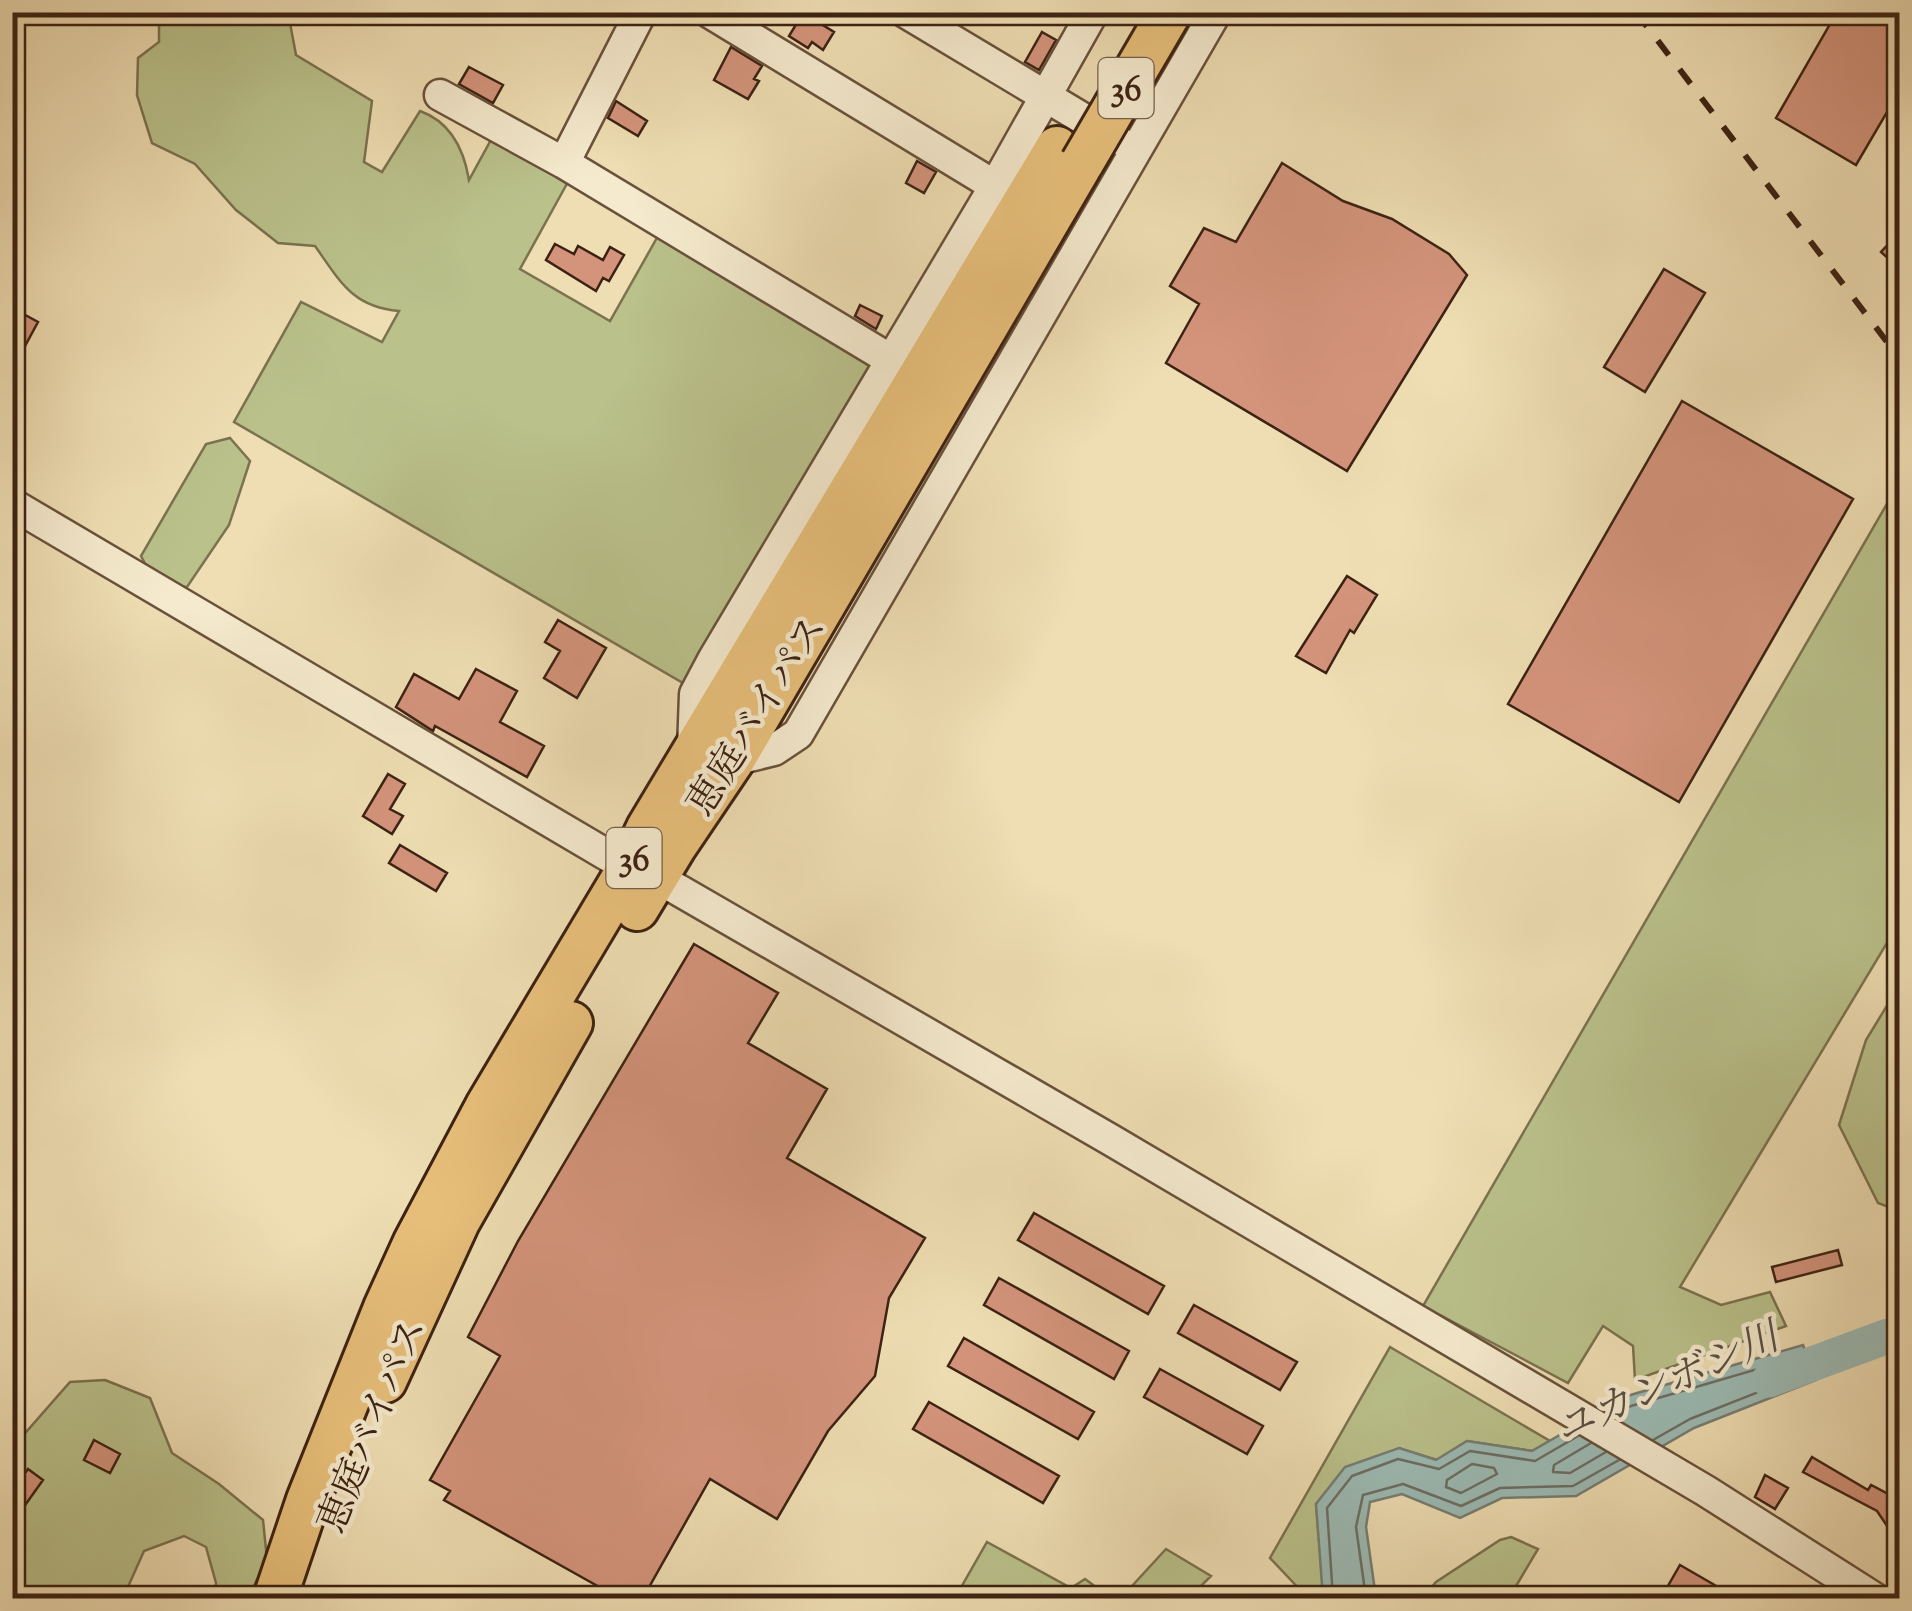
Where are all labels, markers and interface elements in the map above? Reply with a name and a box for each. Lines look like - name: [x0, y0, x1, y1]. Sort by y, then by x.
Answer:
- road number: 36: [1098, 58, 1154, 118]
- street label: 恵庭バイパス: [676, 606, 843, 828]
- road number: 36: [606, 828, 662, 888]
- water label: ユカンボシ川: [1547, 1310, 1793, 1461]
- street label: 恵庭バイパス: [307, 1311, 442, 1542]

